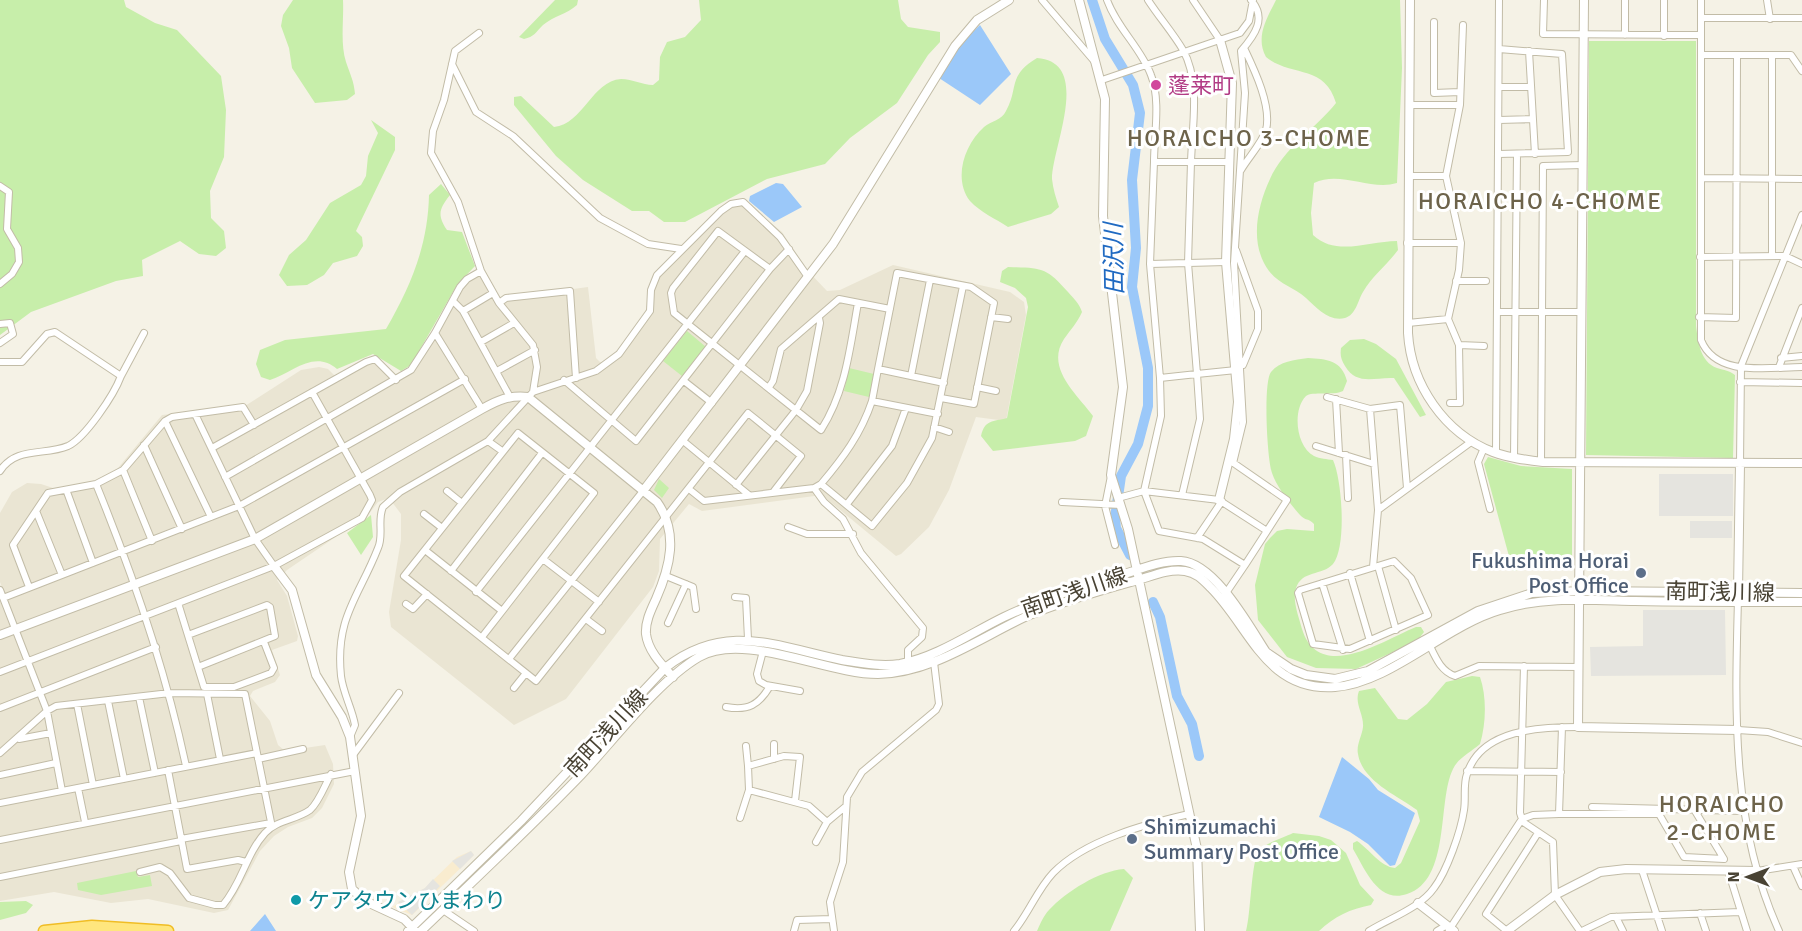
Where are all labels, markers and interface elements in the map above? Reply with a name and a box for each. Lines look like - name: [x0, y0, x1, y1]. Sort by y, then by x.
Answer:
- place label: 蓬莱町: [1168, 72, 1234, 99]
- marker: 蓬莱町: [1149, 78, 1163, 92]
- district label: HORAICHO 3-CHOME: [1127, 123, 1371, 153]
- district label: HORAICHO 4-CHOME: [1418, 186, 1662, 216]
- water label: 田沢川: [1098, 220, 1130, 295]
- place label: Fukushima Horai Post Office: [1471, 547, 1629, 599]
- street label: 南町浅川線: [1018, 561, 1130, 623]
- marker: Fukushima Horai Post Office: [1634, 566, 1648, 580]
- street label: 南町浅川線: [1665, 578, 1775, 606]
- street label: 南町浅川線: [559, 684, 653, 782]
- district label: HORAICHO 2-CHOME: [1659, 789, 1785, 847]
- place label: Shimizumachi Summary Post Office: [1144, 813, 1339, 865]
- marker: Shimizumachi Summary Post Office: [1125, 832, 1139, 846]
- north arrow: [1718, 847, 1778, 907]
- text: N: [1724, 871, 1744, 883]
- place label: ケアタウンひまわり: [308, 887, 506, 914]
- marker: ケアタウンひまわり: [289, 893, 303, 907]

